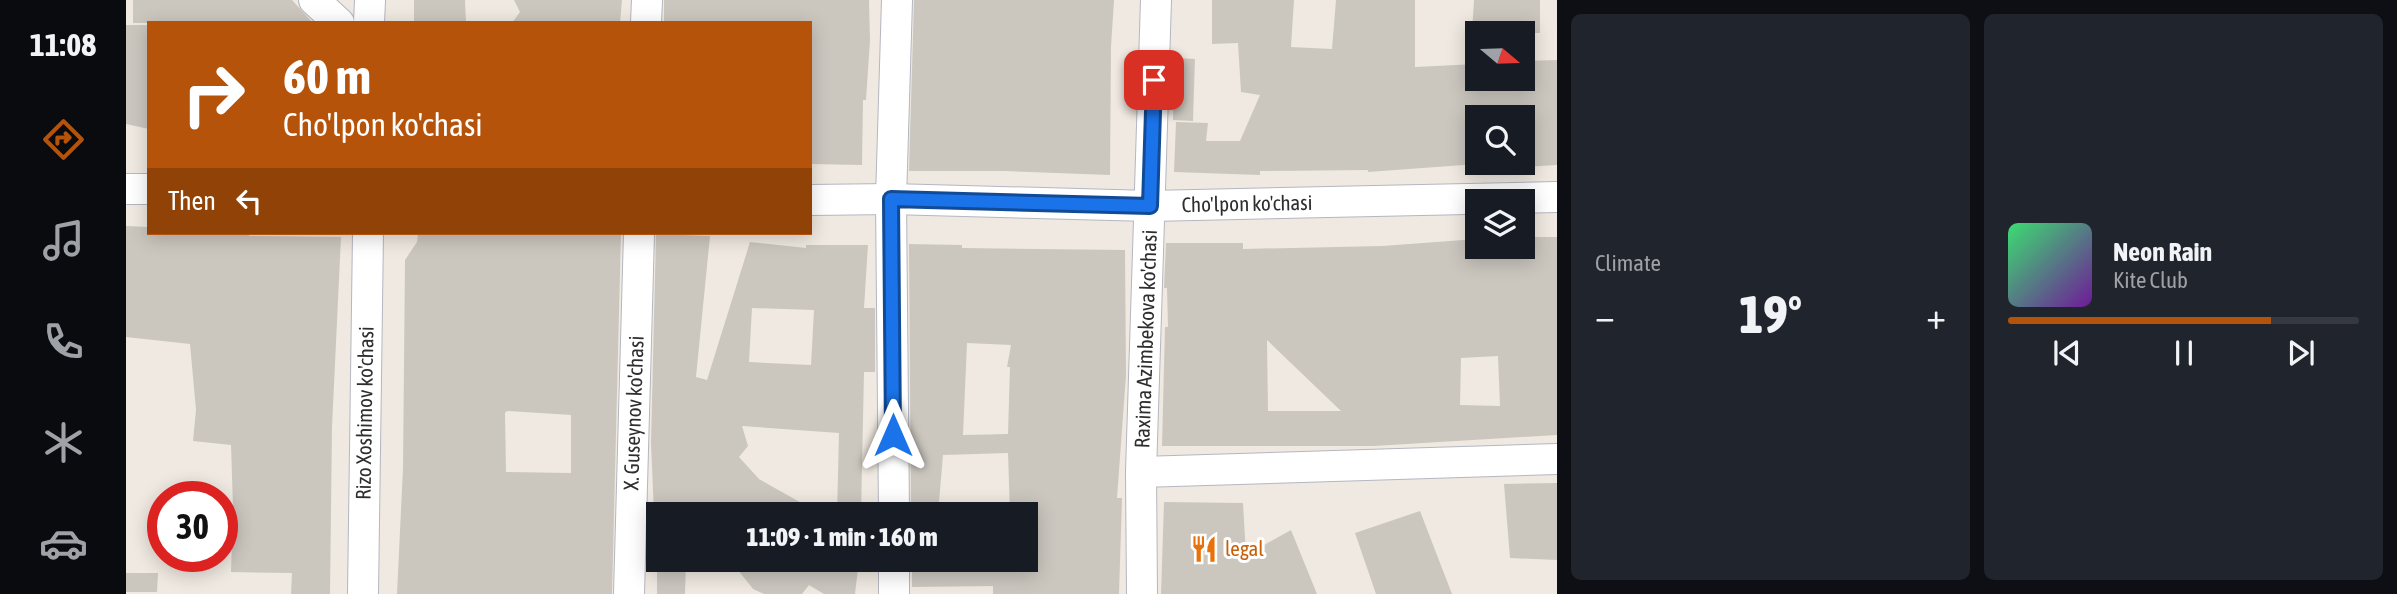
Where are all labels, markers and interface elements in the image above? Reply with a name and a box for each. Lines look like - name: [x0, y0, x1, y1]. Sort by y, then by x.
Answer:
- north arrow: [1465, 21, 1535, 91]
- map controls: [1465, 21, 1535, 259]
- text: 11:08: [30, 26, 96, 63]
- text: 60 m: [283, 48, 371, 104]
- icon: right: [168, 49, 259, 140]
- pin: [1124, 50, 1184, 110]
- icon: arrive: [1135, 61, 1173, 99]
- button: search: [1465, 105, 1535, 175]
- text: Cho'lpon ko'chasi: [283, 106, 483, 143]
- icon: directions: [39, 115, 88, 164]
- icon: left: [230, 182, 268, 220]
- text: Then: [168, 186, 216, 216]
- button: layers: [1465, 189, 1535, 259]
- street label: Cho'lpon ko'chasi: [1181, 190, 1313, 216]
- icon: music: [39, 216, 88, 265]
- street label: Raxima Azimbekova ko'chasi: [1129, 229, 1161, 449]
- text: Neon Rain: [2113, 237, 2212, 267]
- text: Climate: [1595, 250, 1661, 276]
- text: Kite Club: [2113, 267, 2188, 293]
- text: 19°: [1739, 284, 1802, 344]
- text: −: [1595, 294, 1615, 337]
- text: +: [1926, 294, 1946, 337]
- icon: phone: [39, 317, 88, 366]
- street label: Rizo Xoshimov ko'chasi: [350, 326, 378, 500]
- icon: previous: [2048, 334, 2086, 372]
- icon: pause: [2165, 334, 2203, 372]
- icon: next: [2282, 334, 2320, 372]
- street label: X. Guseynov ko'chasi: [618, 335, 648, 491]
- position arrow: [856, 398, 930, 472]
- icon: climate: [39, 418, 88, 467]
- speed limit sign: 30: [147, 481, 238, 572]
- icon: car: [39, 519, 88, 568]
- text: 11:09 · 1 min · 160 m: [746, 522, 938, 552]
- restaurant icon: legal: [1189, 534, 1219, 564]
- place label: legal: [1225, 536, 1264, 560]

